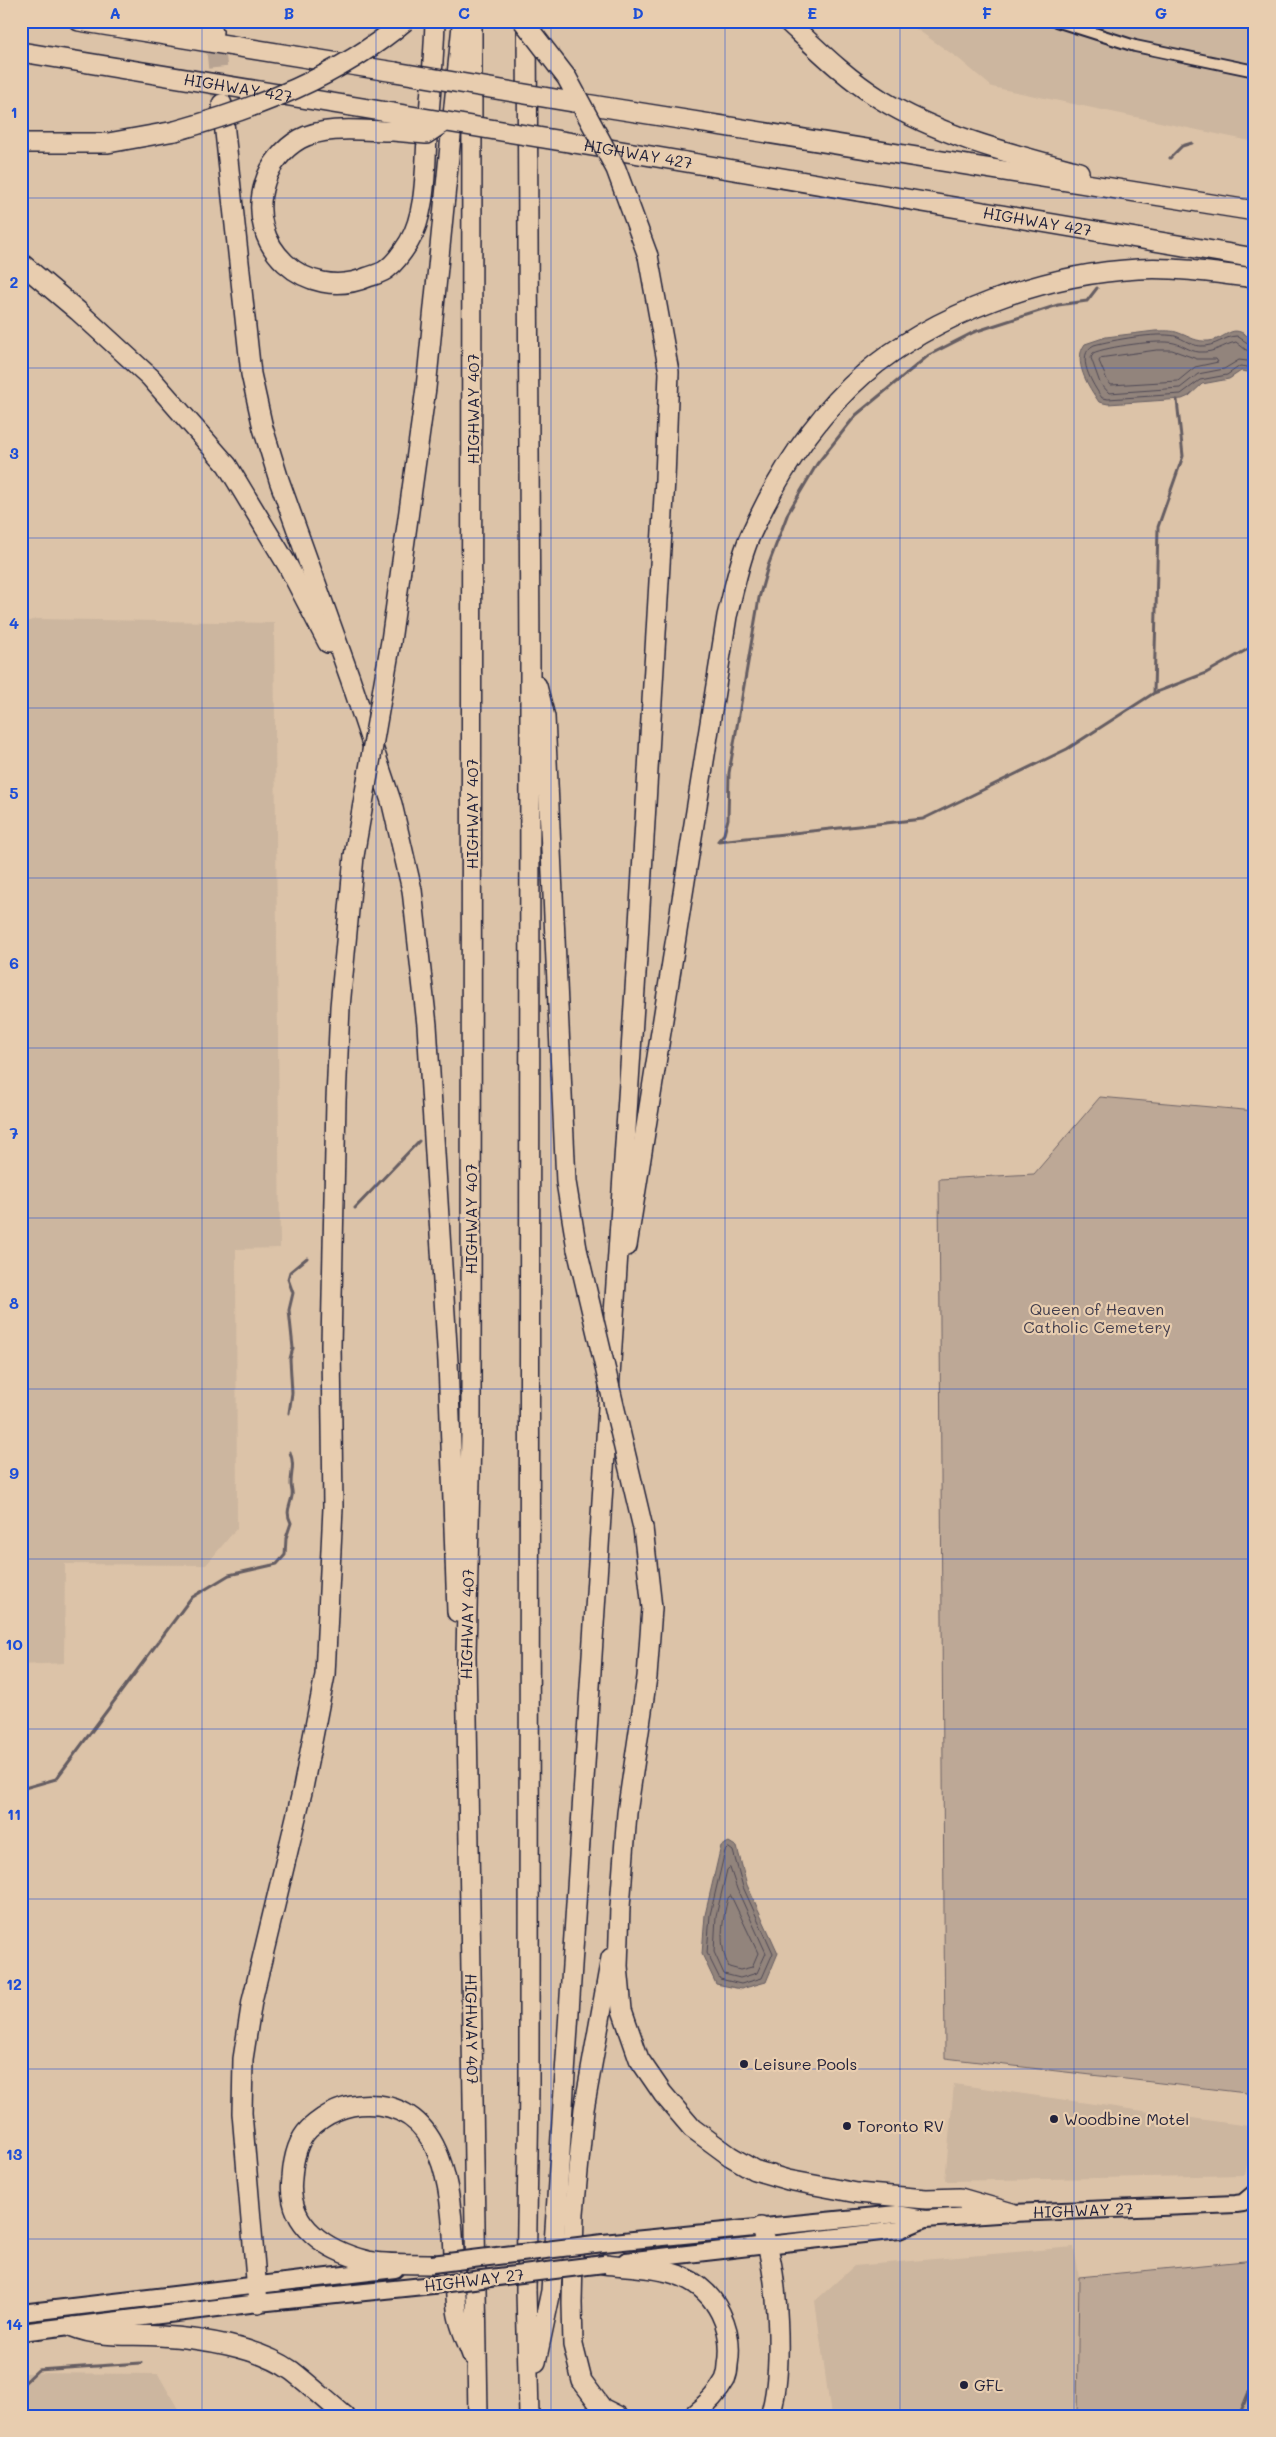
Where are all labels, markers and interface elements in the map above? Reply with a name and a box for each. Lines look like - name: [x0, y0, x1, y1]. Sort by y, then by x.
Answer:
- text: A: [109, 2, 121, 23]
- text: B: [284, 2, 294, 23]
- text: C: [458, 2, 470, 23]
- text: D: [632, 2, 644, 23]
- text: E: [807, 2, 817, 23]
- text: F: [982, 2, 992, 23]
- text: G: [1155, 2, 1167, 23]
- street label: HIGHWAY 427: [182, 68, 294, 106]
- text: 1: [10, 101, 18, 122]
- street label: HIGHWAY 427: [582, 134, 694, 173]
- street label: HIGHWAY 427: [982, 201, 1093, 240]
- text: 2: [10, 271, 19, 292]
- street label: HIGHWAY 407: [462, 354, 483, 464]
- text: 3: [9, 442, 19, 463]
- text: 4: [9, 612, 19, 633]
- street label: HIGHWAY 407: [461, 759, 482, 869]
- text: 5: [9, 782, 19, 803]
- text: 6: [9, 952, 19, 973]
- text: 7: [10, 1122, 19, 1143]
- street label: HIGHWAY 407: [460, 1164, 481, 1274]
- text: 8: [9, 1292, 19, 1313]
- park label: Queen of Heaven Catholic Cemetery: [1023, 1298, 1171, 1337]
- text: 9: [9, 1462, 19, 1483]
- street label: HIGHWAY 407: [455, 1568, 478, 1679]
- text: 10: [5, 1633, 23, 1654]
- text: 11: [7, 1803, 21, 1824]
- text: 12: [6, 1973, 22, 1994]
- street label: HIGHWAY 407: [461, 1973, 484, 2084]
- place label: Leisure Pools: [754, 2053, 857, 2074]
- marker: Leisure Pools: [738, 2058, 750, 2070]
- place label: Woodbine Motel: [1064, 2108, 1189, 2129]
- marker: Woodbine Motel: [1048, 2113, 1060, 2125]
- place label: Toronto RV: [857, 2115, 944, 2136]
- marker: Toronto RV: [841, 2120, 853, 2132]
- text: 13: [6, 2143, 23, 2164]
- street label: HIGHWAY 27: [1032, 2197, 1133, 2222]
- street label: HIGHWAY 27: [423, 2263, 525, 2296]
- text: 14: [5, 2313, 23, 2334]
- place label: GFL: [974, 2374, 1004, 2395]
- marker: GFL: [958, 2379, 970, 2391]

